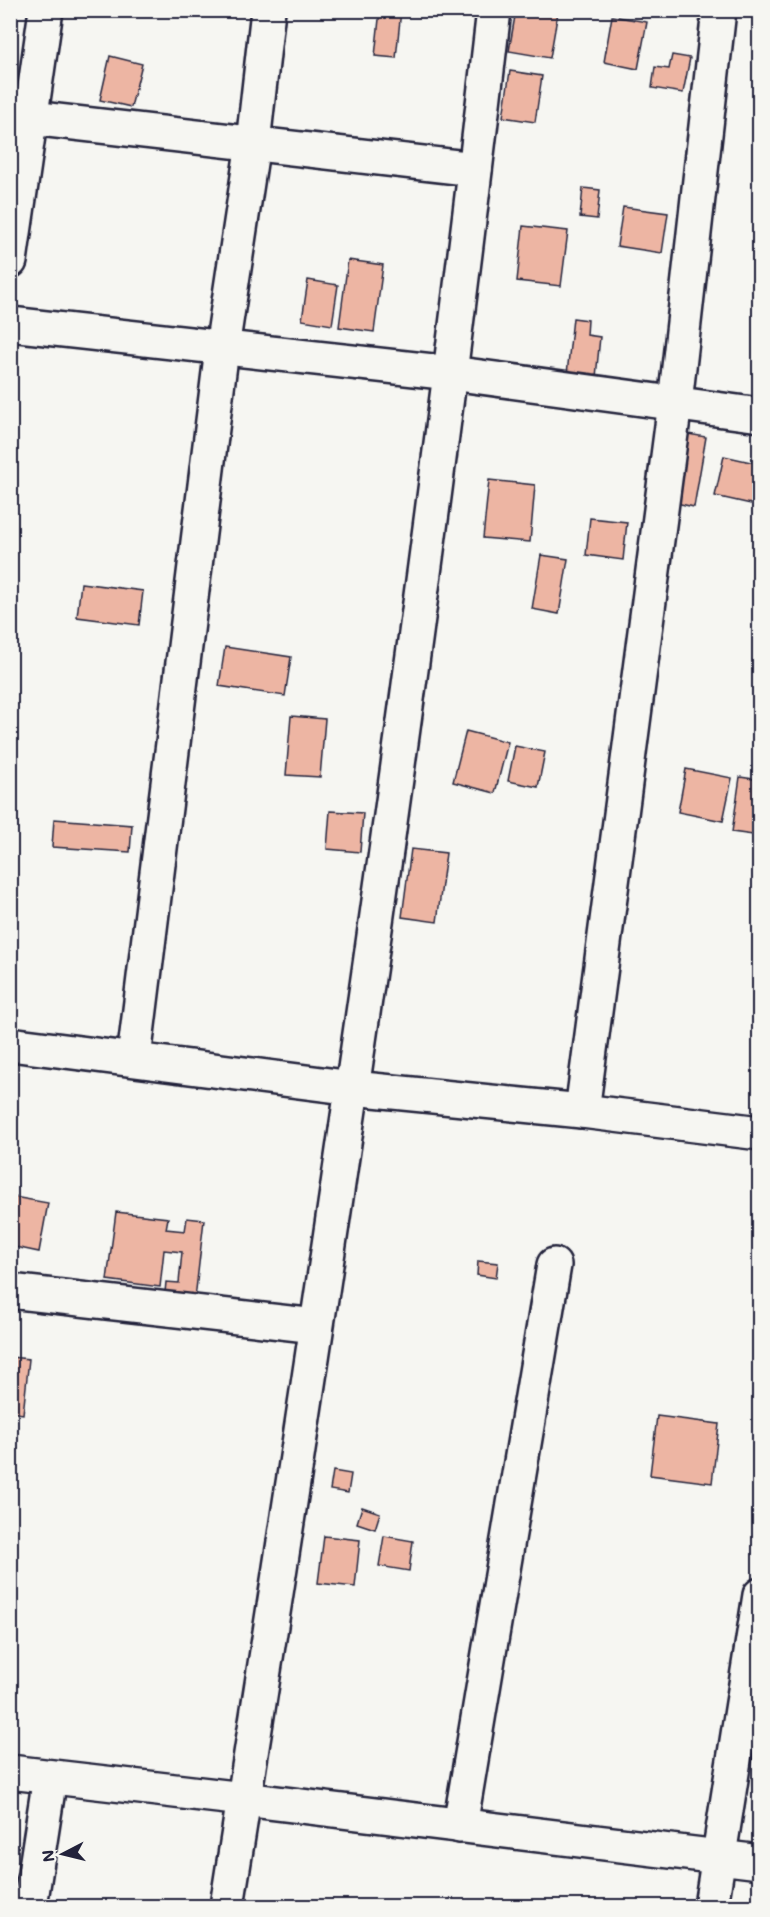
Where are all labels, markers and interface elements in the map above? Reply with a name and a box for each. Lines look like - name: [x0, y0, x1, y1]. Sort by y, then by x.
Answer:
- north arrow: [33, 1824, 93, 1884]
- text: N: [36, 1849, 59, 1863]

